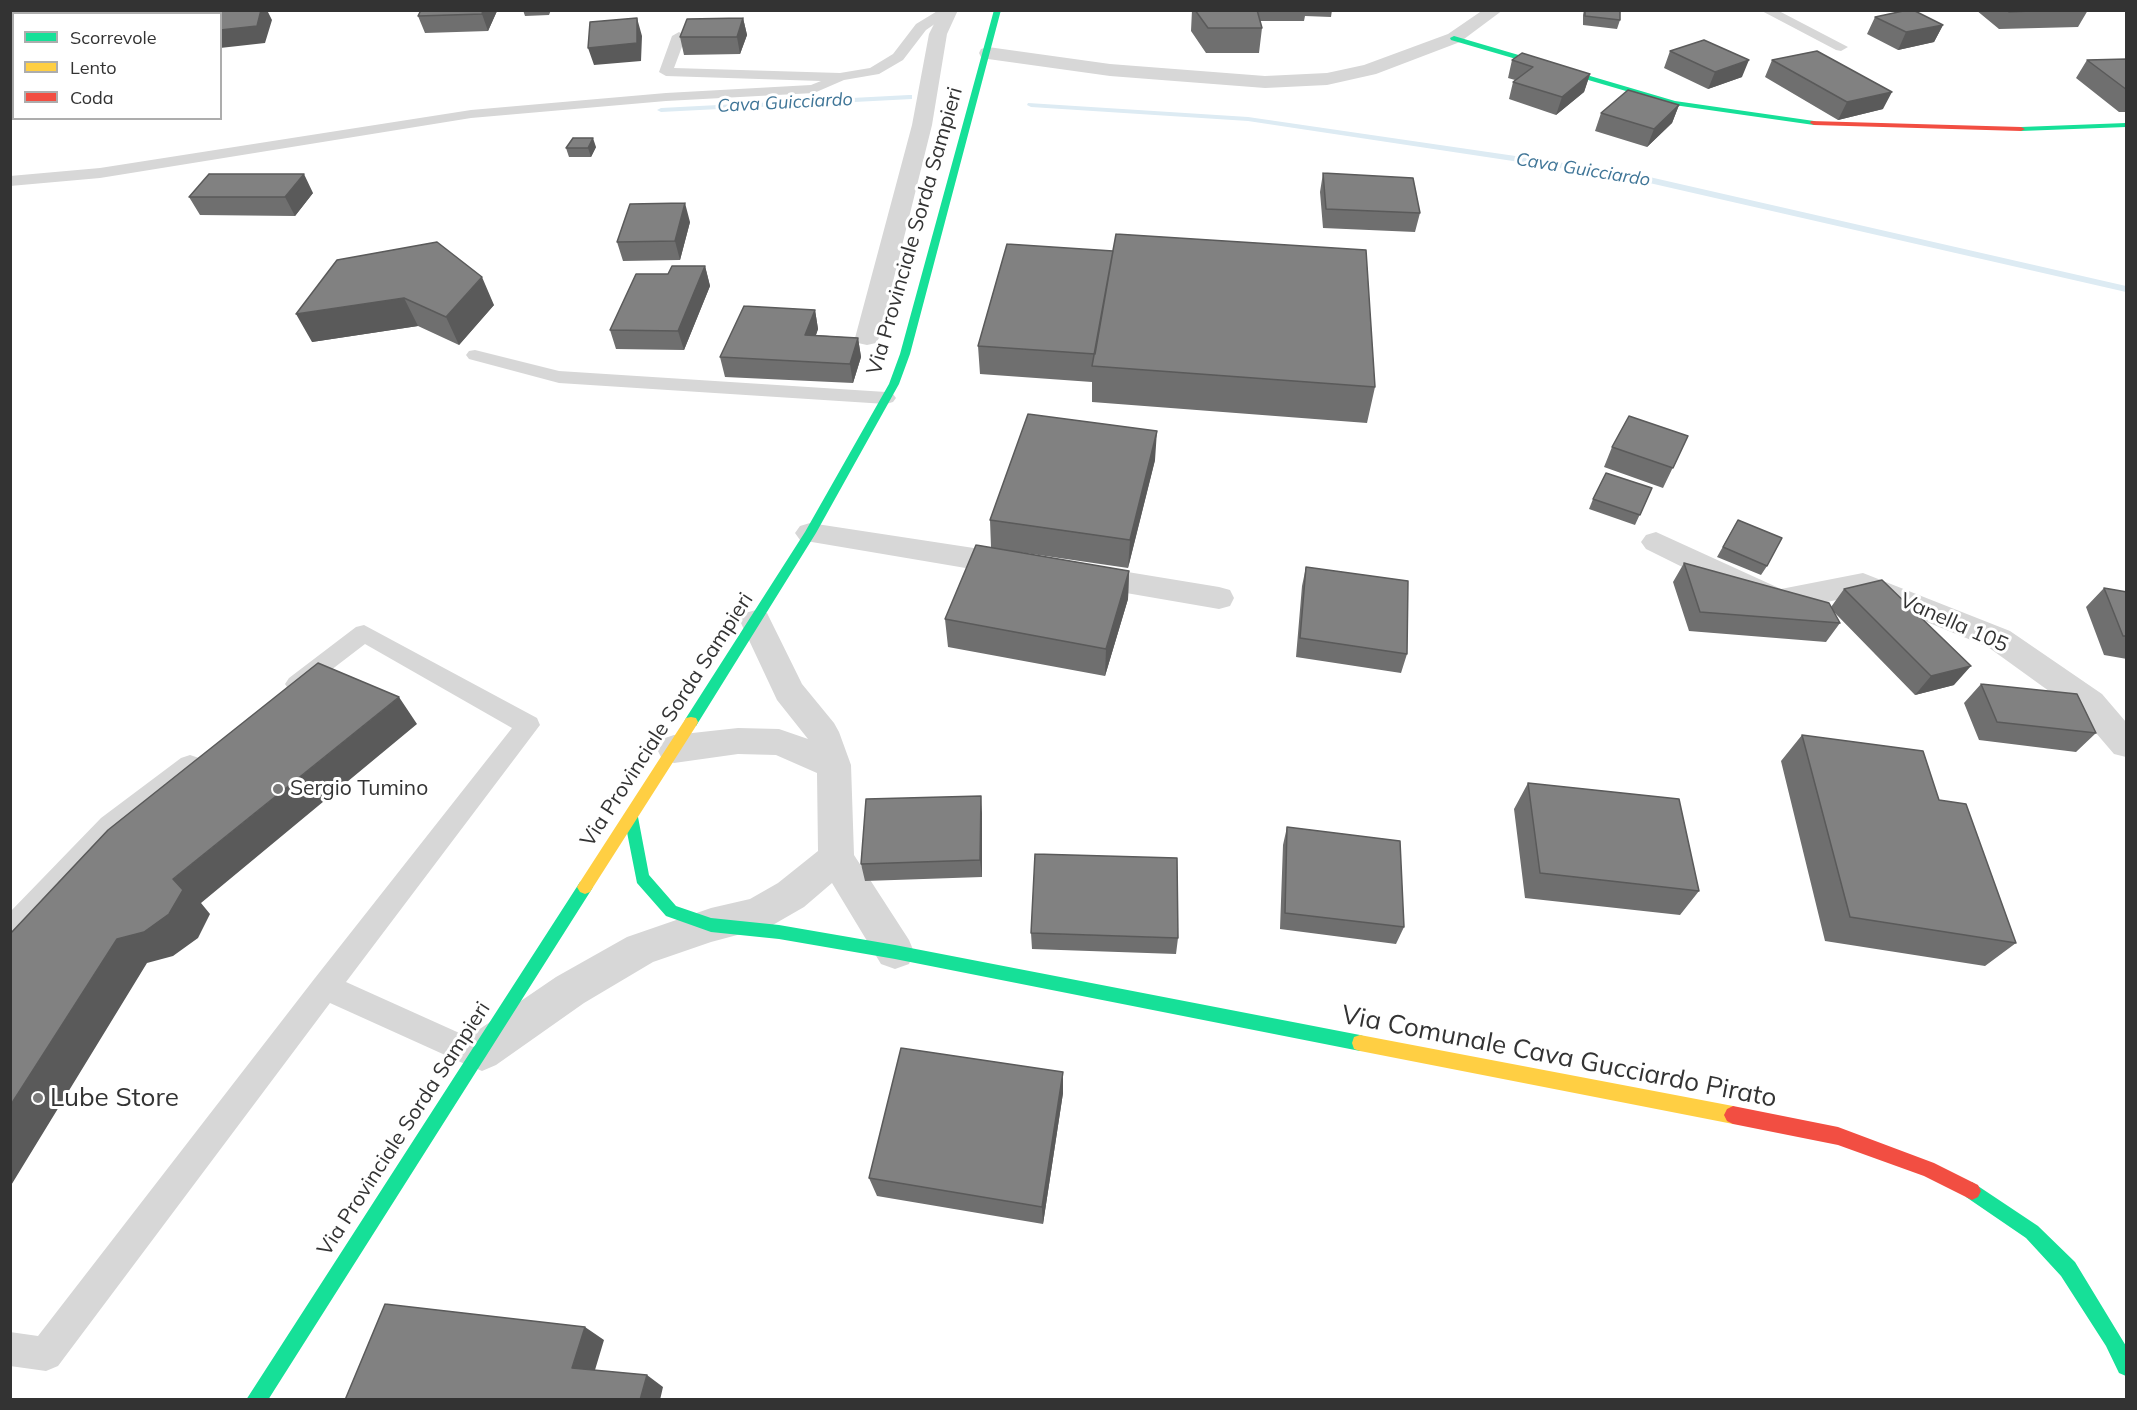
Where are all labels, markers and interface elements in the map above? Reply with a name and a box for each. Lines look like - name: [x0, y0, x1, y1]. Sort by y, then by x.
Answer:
- legend: [12, 12, 222, 120]
- text: Scorrevole: [70, 26, 157, 49]
- text: Lento: [70, 56, 117, 79]
- street label: Via Provinciale Sorda Sampieri: [862, 84, 968, 378]
- text: Coda: [70, 86, 114, 109]
- water label: Cava Guicciardo: [717, 89, 853, 117]
- water label: Cava Guicciardo: [1514, 149, 1652, 191]
- street label: Via Provinciale Sorda Sampieri: [575, 588, 759, 852]
- street label: Vanella 105: [1896, 588, 2012, 658]
- place label: Sergio Tumino: [290, 776, 428, 802]
- marker: Sergio Tumino: [271, 782, 285, 796]
- street label: Via Provinciale Sorda Sampieri: [312, 997, 496, 1261]
- street label: Via Comunale Cava Gucciardo Pirato: [1339, 999, 1779, 1115]
- place label: Lube Store: [50, 1082, 179, 1114]
- marker: Lube Store: [31, 1091, 45, 1105]

